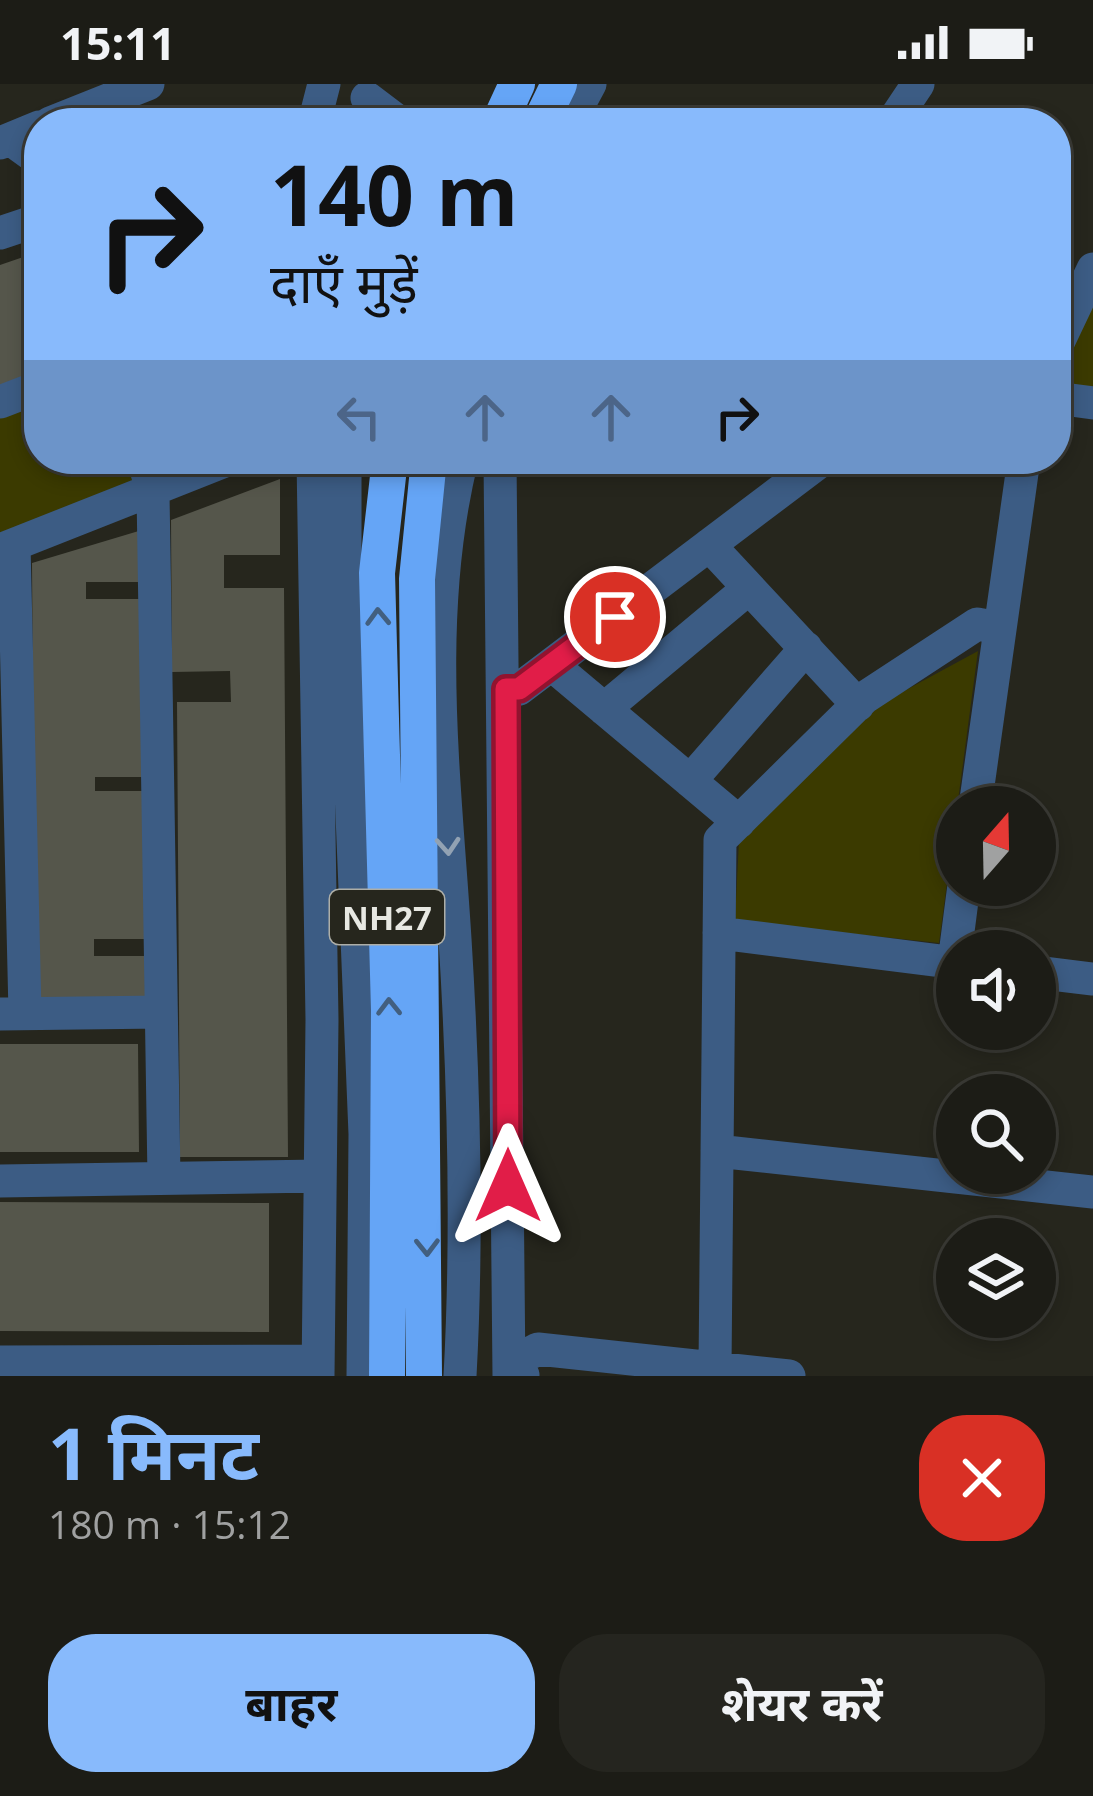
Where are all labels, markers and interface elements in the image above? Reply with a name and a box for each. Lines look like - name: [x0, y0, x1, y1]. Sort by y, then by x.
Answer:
- text: 15:11: [60, 12, 176, 73]
- text: 140 m: [270, 136, 518, 251]
- icon: right: [72, 156, 228, 312]
- text: दाएँ मुड़ें: [270, 245, 418, 319]
- icon: left: [326, 384, 392, 450]
- icon: ahead: [452, 384, 518, 450]
- icon: ahead: [578, 384, 644, 450]
- icon: right: [704, 384, 770, 450]
- pin: [564, 566, 666, 668]
- icon: arrive: [582, 584, 648, 650]
- one-way arrow: [365, 607, 391, 626]
- north arrow: [936, 786, 1056, 906]
- map controls: [936, 786, 1056, 1338]
- one-way arrow: [435, 837, 461, 856]
- road number: NH27: [330, 890, 444, 944]
- button: sound: [936, 930, 1056, 1050]
- one-way arrow: [376, 997, 402, 1015]
- button: search: [936, 1074, 1056, 1194]
- position arrow: [445, 1123, 571, 1249]
- button: layers: [936, 1218, 1056, 1338]
- one-way arrow: [414, 1239, 440, 1257]
- text: 1 मिनट: [48, 1403, 259, 1501]
- button: close: [919, 1415, 1045, 1541]
- text: 180 m · 15:12: [48, 1497, 291, 1550]
- button: बाहर: [48, 1634, 535, 1772]
- button: शेयर करें: [559, 1634, 1045, 1772]

